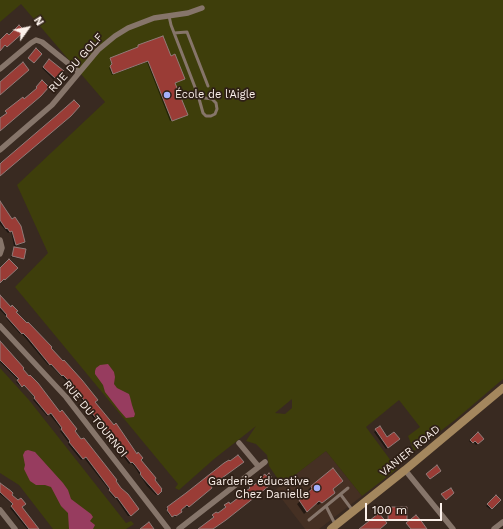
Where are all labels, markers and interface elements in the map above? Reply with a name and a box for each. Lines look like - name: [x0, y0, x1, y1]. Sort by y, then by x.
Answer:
- north arrow: [8, 8, 48, 48]
- text: N: [31, 14, 46, 28]
- street label: RUE DU GOLF: [46, 31, 106, 95]
- place label: École de l'Aigle: [175, 88, 255, 102]
- marker: École de l'Aigle: [162, 90, 172, 100]
- street label: RUE DU TOURNOI: [60, 378, 130, 460]
- street label: VANIER ROAD: [377, 423, 443, 479]
- place label: Garderie éducative Chez Danielle: [208, 475, 309, 501]
- marker: Garderie éducative Chez Danielle: [312, 483, 322, 493]
- scale bar: [367, 495, 444, 521]
- text: 100 m: [372, 503, 407, 517]

